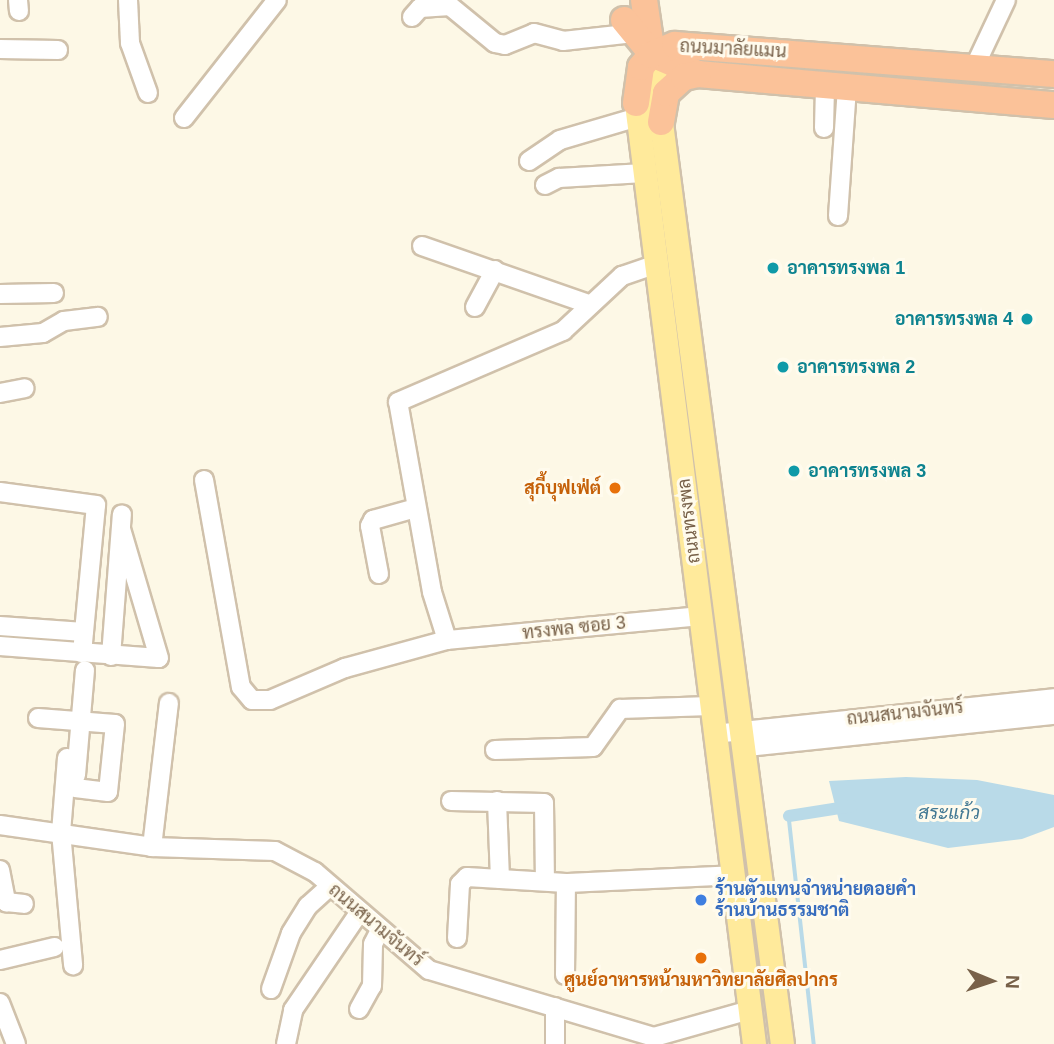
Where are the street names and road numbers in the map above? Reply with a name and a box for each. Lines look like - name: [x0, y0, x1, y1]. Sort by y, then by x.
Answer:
- street label: ถนนมาลัยแมน: [679, 35, 787, 63]
- street label: ถนนทรงพล: [673, 477, 705, 565]
- street label: ทรงพล ซอย 3: [521, 612, 627, 644]
- street label: ถนนสนามจันทร์: [846, 696, 964, 730]
- street label: ถนนสนามจันทร์: [324, 879, 428, 971]

